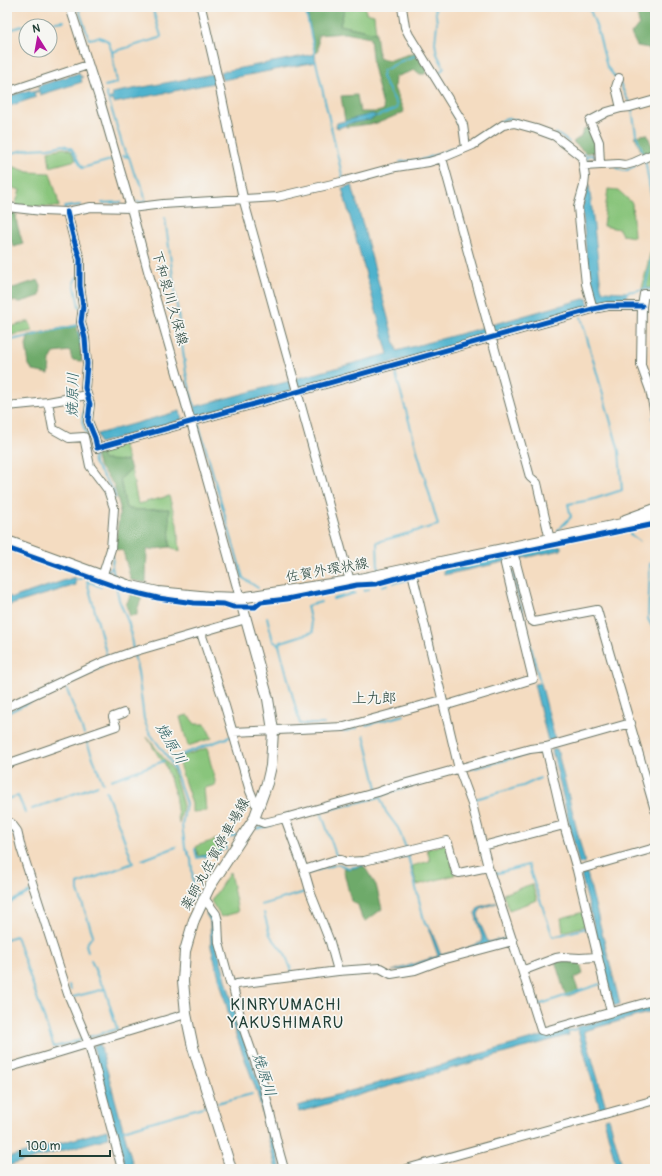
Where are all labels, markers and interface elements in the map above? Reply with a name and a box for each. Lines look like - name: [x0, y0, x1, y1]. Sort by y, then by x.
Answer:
- north arrow: [18, 18, 58, 58]
- text: N: [31, 21, 42, 36]
- street label: 下和泉川久保線: [148, 249, 192, 347]
- water label: 焼原川: [63, 372, 83, 418]
- street label: 佐賀外環状線: [284, 554, 370, 586]
- district label: 上九郎: [351, 689, 397, 708]
- water label: 焼原川: [152, 720, 190, 768]
- street label: 薬師丸佐賀停車場線: [177, 795, 253, 913]
- district label: KINRYUMACHI YAKUSHIMARU: [227, 995, 344, 1033]
- water label: 焼原川: [248, 1051, 280, 1099]
- scale bar: [20, 1132, 110, 1158]
- text: 100 m: [26, 1139, 61, 1154]

